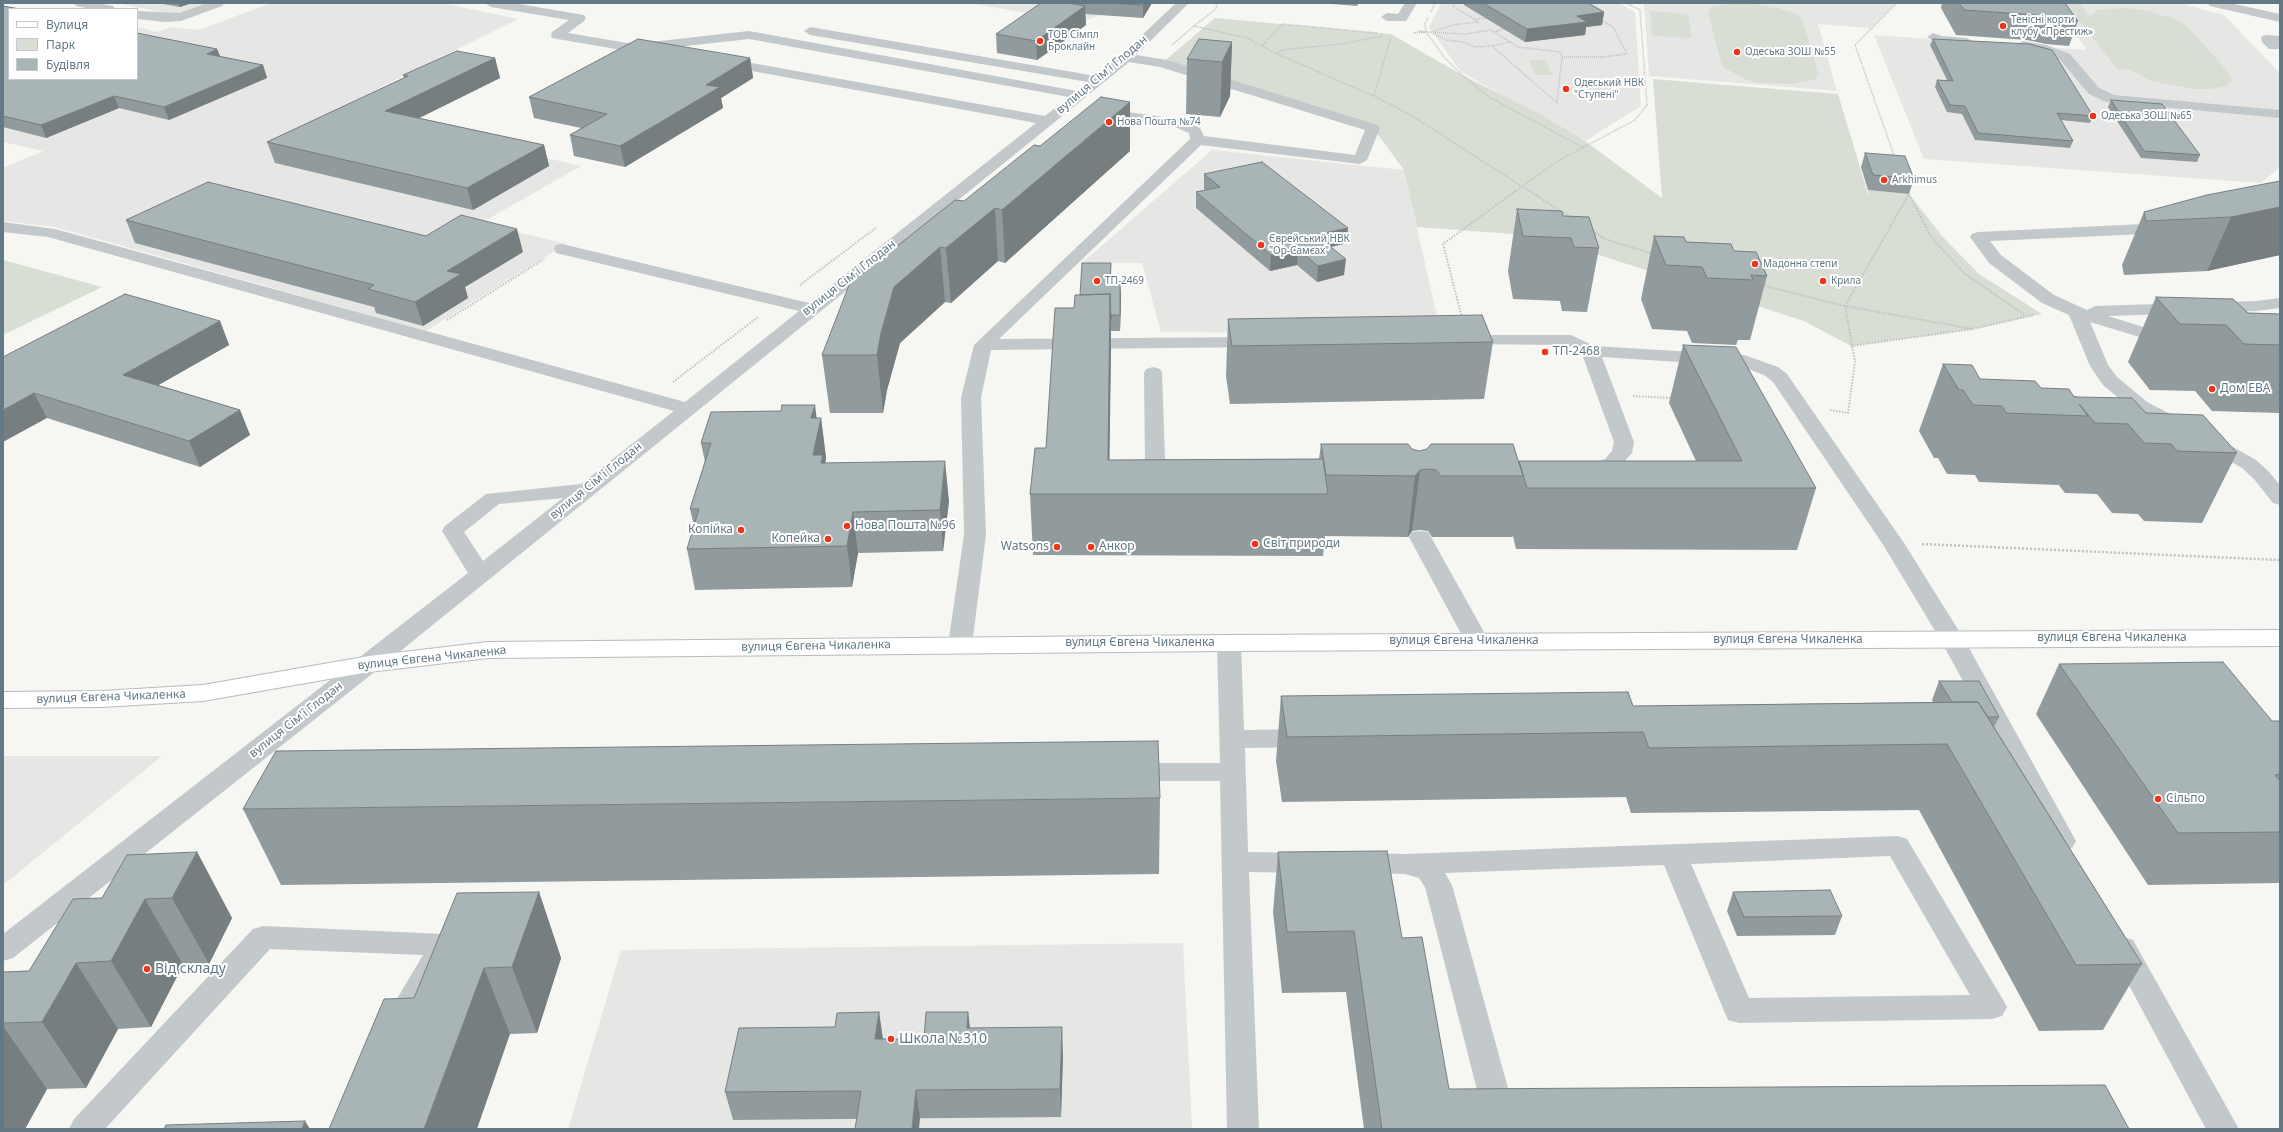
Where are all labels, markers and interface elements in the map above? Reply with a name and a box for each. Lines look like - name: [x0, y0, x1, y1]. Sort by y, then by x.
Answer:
- legend: [8, 8, 138, 80]
- place label: Тенісні корти клубу «Престиж»: [2011, 14, 2093, 38]
- text: Вулиця: [46, 16, 88, 33]
- marker: Тенісні корти клубу «Престиж»: [1998, 21, 2008, 31]
- place label: ТОВ Сімпл Броклайн: [1048, 29, 1099, 52]
- street label: вулиця Сім'ї Глодан: [1054, 33, 1150, 117]
- text: Парк: [46, 36, 75, 53]
- marker: ТОВ Сімпл Броклайн: [1035, 36, 1045, 46]
- place label: Одеська ЗОШ №55: [1745, 46, 1836, 58]
- marker: Одеська ЗОШ №55: [1732, 47, 1742, 57]
- text: Будівля: [46, 56, 90, 73]
- place label: Одеський НВК "Ступені": [1574, 77, 1644, 100]
- marker: Одеський НВК "Ступені": [1561, 84, 1571, 94]
- place label: Одеська ЗОШ №65: [2101, 110, 2192, 122]
- marker: Одеська ЗОШ №65: [2088, 111, 2098, 121]
- place label: Нова Пошта №74: [1117, 116, 1201, 128]
- marker: Нова Пошта №74: [1104, 117, 1114, 127]
- place label: Arkhimus: [1892, 174, 1937, 186]
- marker: Arkhimus: [1879, 175, 1889, 185]
- place label: Єврейський НВК "Ор-Самєах": [1269, 233, 1350, 256]
- street label: вулиця Сім'ї Глодан: [799, 237, 899, 319]
- marker: Єврейський НВК "Ор-Самєах": [1256, 240, 1266, 250]
- place label: Мадонна степи: [1763, 258, 1837, 270]
- marker: Мадонна степи: [1750, 259, 1760, 269]
- place label: ТП-2469: [1105, 275, 1144, 287]
- place label: Крила: [1831, 275, 1861, 287]
- marker: ТП-2469: [1092, 276, 1102, 286]
- marker: Крила: [1818, 276, 1828, 286]
- place label: ТП-2468: [1553, 345, 1600, 359]
- marker: ТП-2468: [1540, 347, 1550, 357]
- place label: Дом ЕВА: [2220, 382, 2270, 396]
- marker: Дом ЕВА: [2207, 384, 2217, 394]
- street label: вулиця Сім'ї Глодан: [547, 439, 645, 523]
- place label: Нова Пошта №96: [855, 519, 956, 533]
- marker: Нова Пошта №96: [842, 521, 852, 531]
- place label: Копійка: [688, 523, 733, 537]
- marker: Копійка: [736, 525, 746, 535]
- place label: Копейка: [771, 532, 820, 546]
- marker: Копейка: [823, 534, 833, 544]
- place label: Світ природи: [1263, 537, 1340, 551]
- marker: Світ природи: [1250, 539, 1260, 549]
- place label: Watsons: [1001, 540, 1049, 554]
- place label: Анкор: [1099, 540, 1135, 554]
- marker: Watsons: [1052, 542, 1062, 552]
- marker: Анкор: [1086, 542, 1096, 552]
- street label: вулиця Євгена Чикаленка: [2037, 631, 2187, 645]
- street label: вулиця Євгена Чикаленка: [1713, 633, 1863, 647]
- street label: вулиця Євгена Чикаленка: [1389, 634, 1539, 648]
- street label: вулиця Євгена Чикаленка: [1065, 636, 1215, 650]
- street label: вулиця Євгена Чикаленка: [741, 637, 891, 655]
- street label: вулиця Євгена Чикаленка: [357, 643, 507, 673]
- street label: вулиця Сім'ї Глодан: [246, 679, 346, 761]
- street label: вулиця Євгена Чикаленка: [36, 687, 186, 707]
- place label: Сільпо: [2166, 792, 2205, 806]
- marker: Сільпо: [2153, 794, 2163, 804]
- place label: Від складу: [155, 961, 226, 977]
- marker: Від складу: [142, 964, 152, 974]
- place label: Школа №310: [899, 1031, 987, 1047]
- marker: Школа №310: [886, 1034, 896, 1044]

